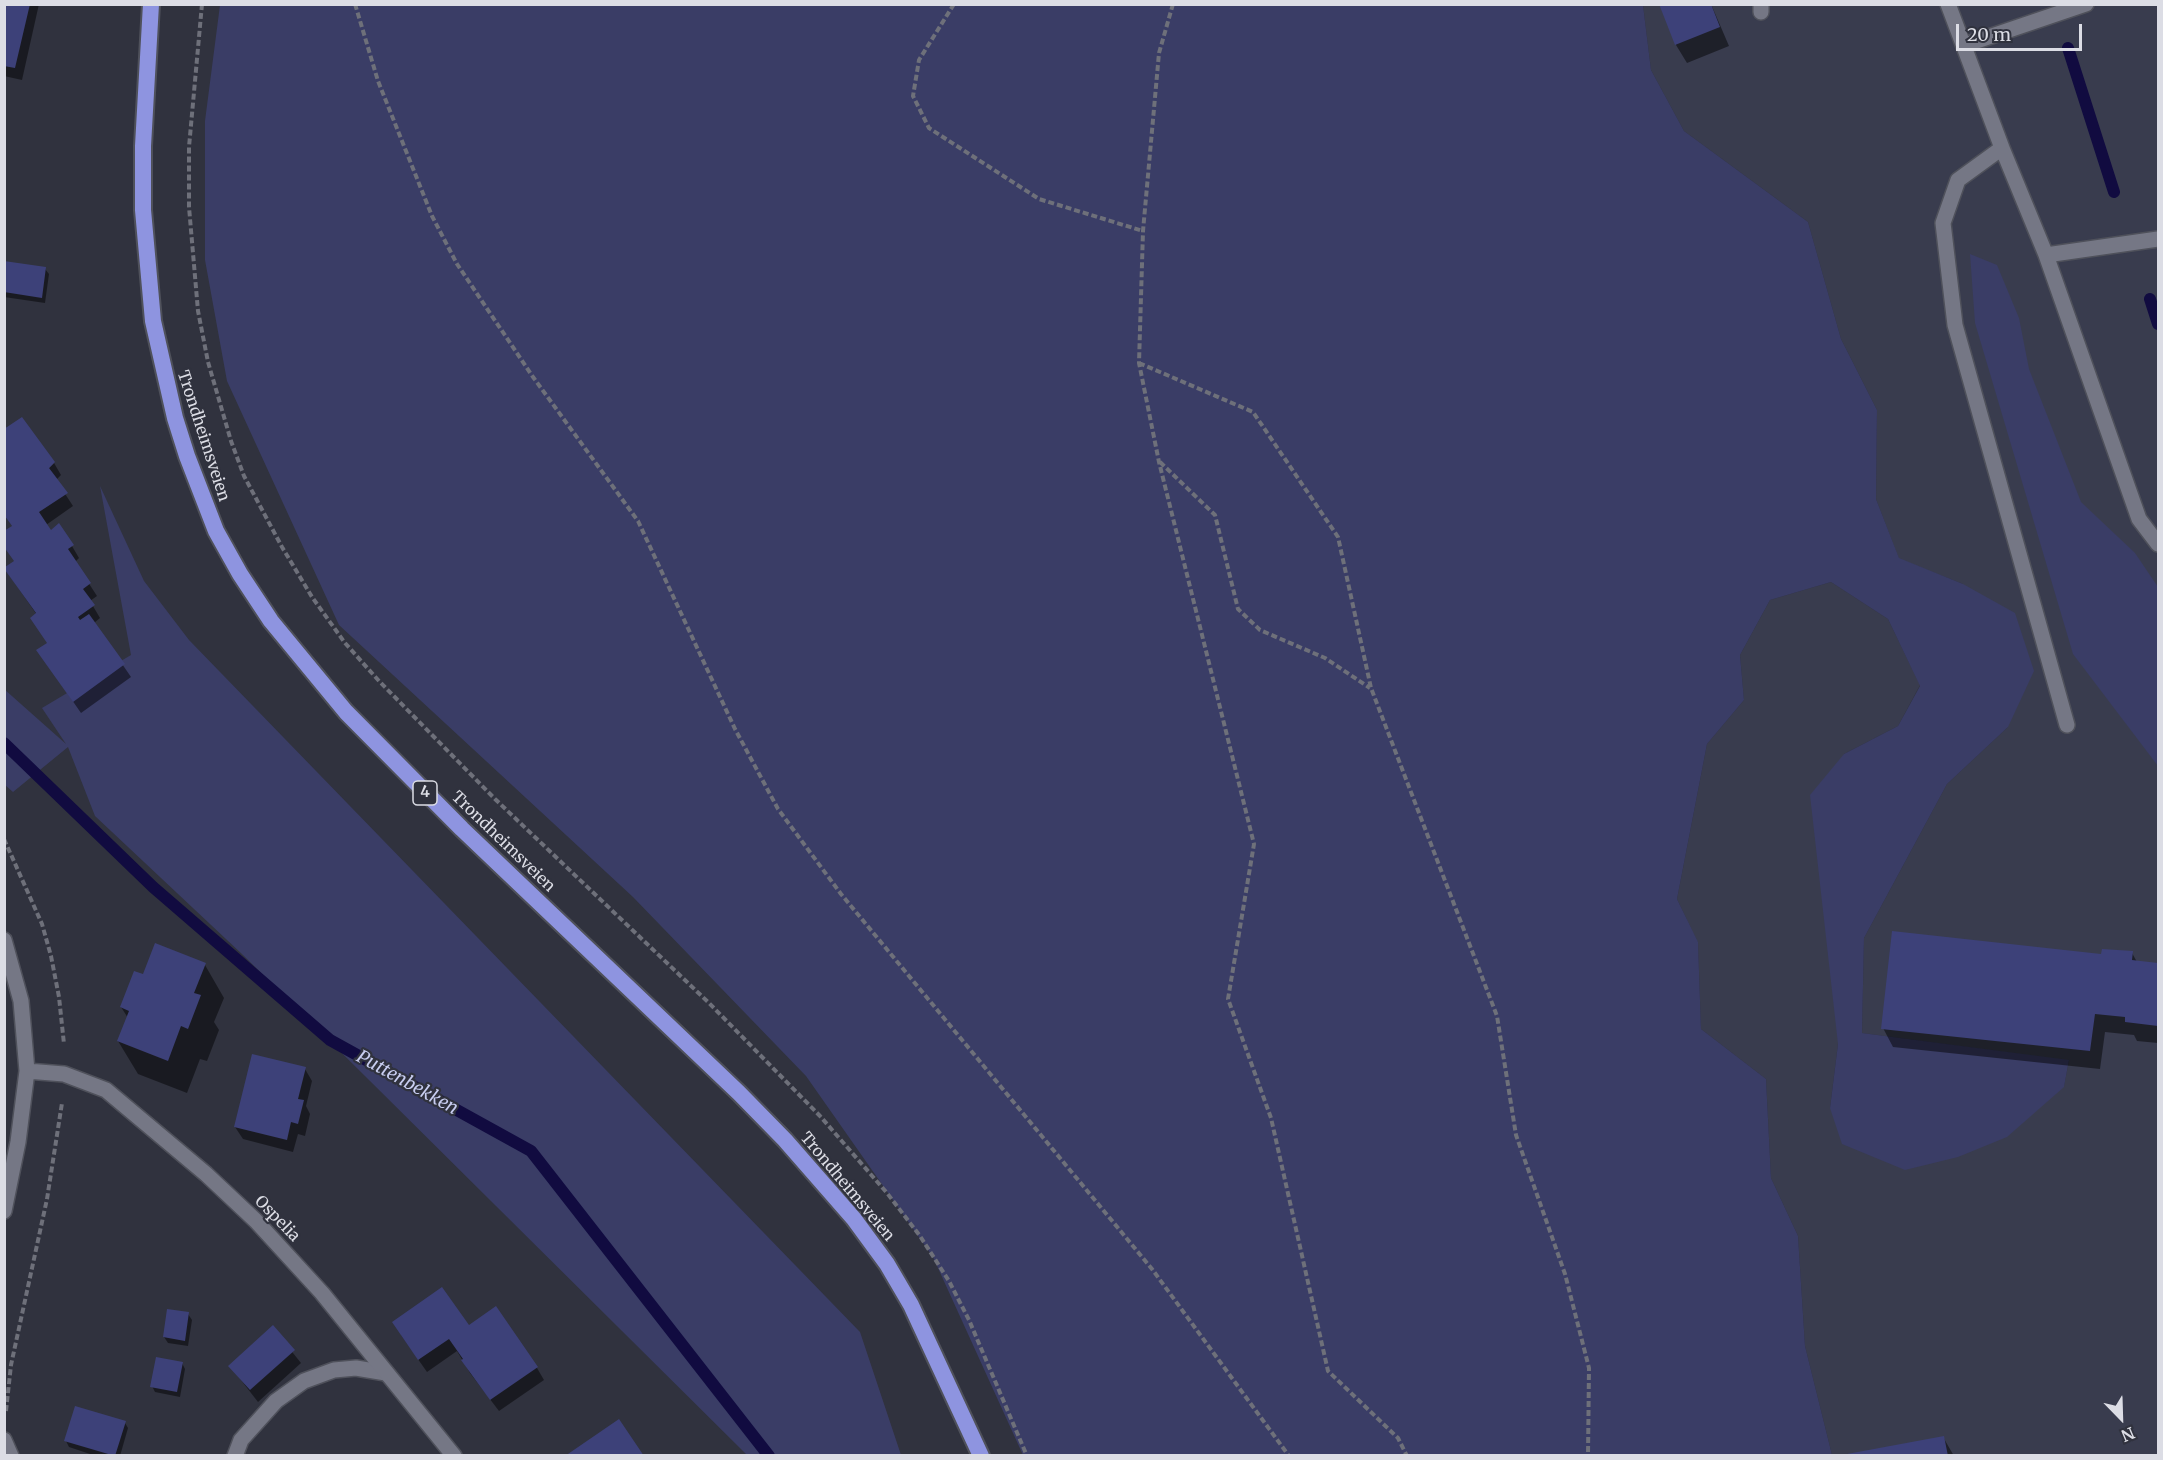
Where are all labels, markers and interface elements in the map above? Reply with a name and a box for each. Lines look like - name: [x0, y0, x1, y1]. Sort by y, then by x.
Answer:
- scale bar: [1959, 12, 2085, 50]
- text: 20 m: [1967, 23, 2011, 46]
- street label: Trondheimsveien: [173, 368, 233, 504]
- road number: 4: [413, 781, 437, 805]
- street label: Trondheimsveien: [447, 788, 559, 896]
- water label: Puttenbekken: [353, 1046, 461, 1120]
- street label: Trondheimsveien: [796, 1129, 898, 1245]
- street label: Ospelia: [250, 1192, 304, 1246]
- north arrow: [2091, 1388, 2151, 1448]
- text: N: [2118, 1423, 2138, 1446]

